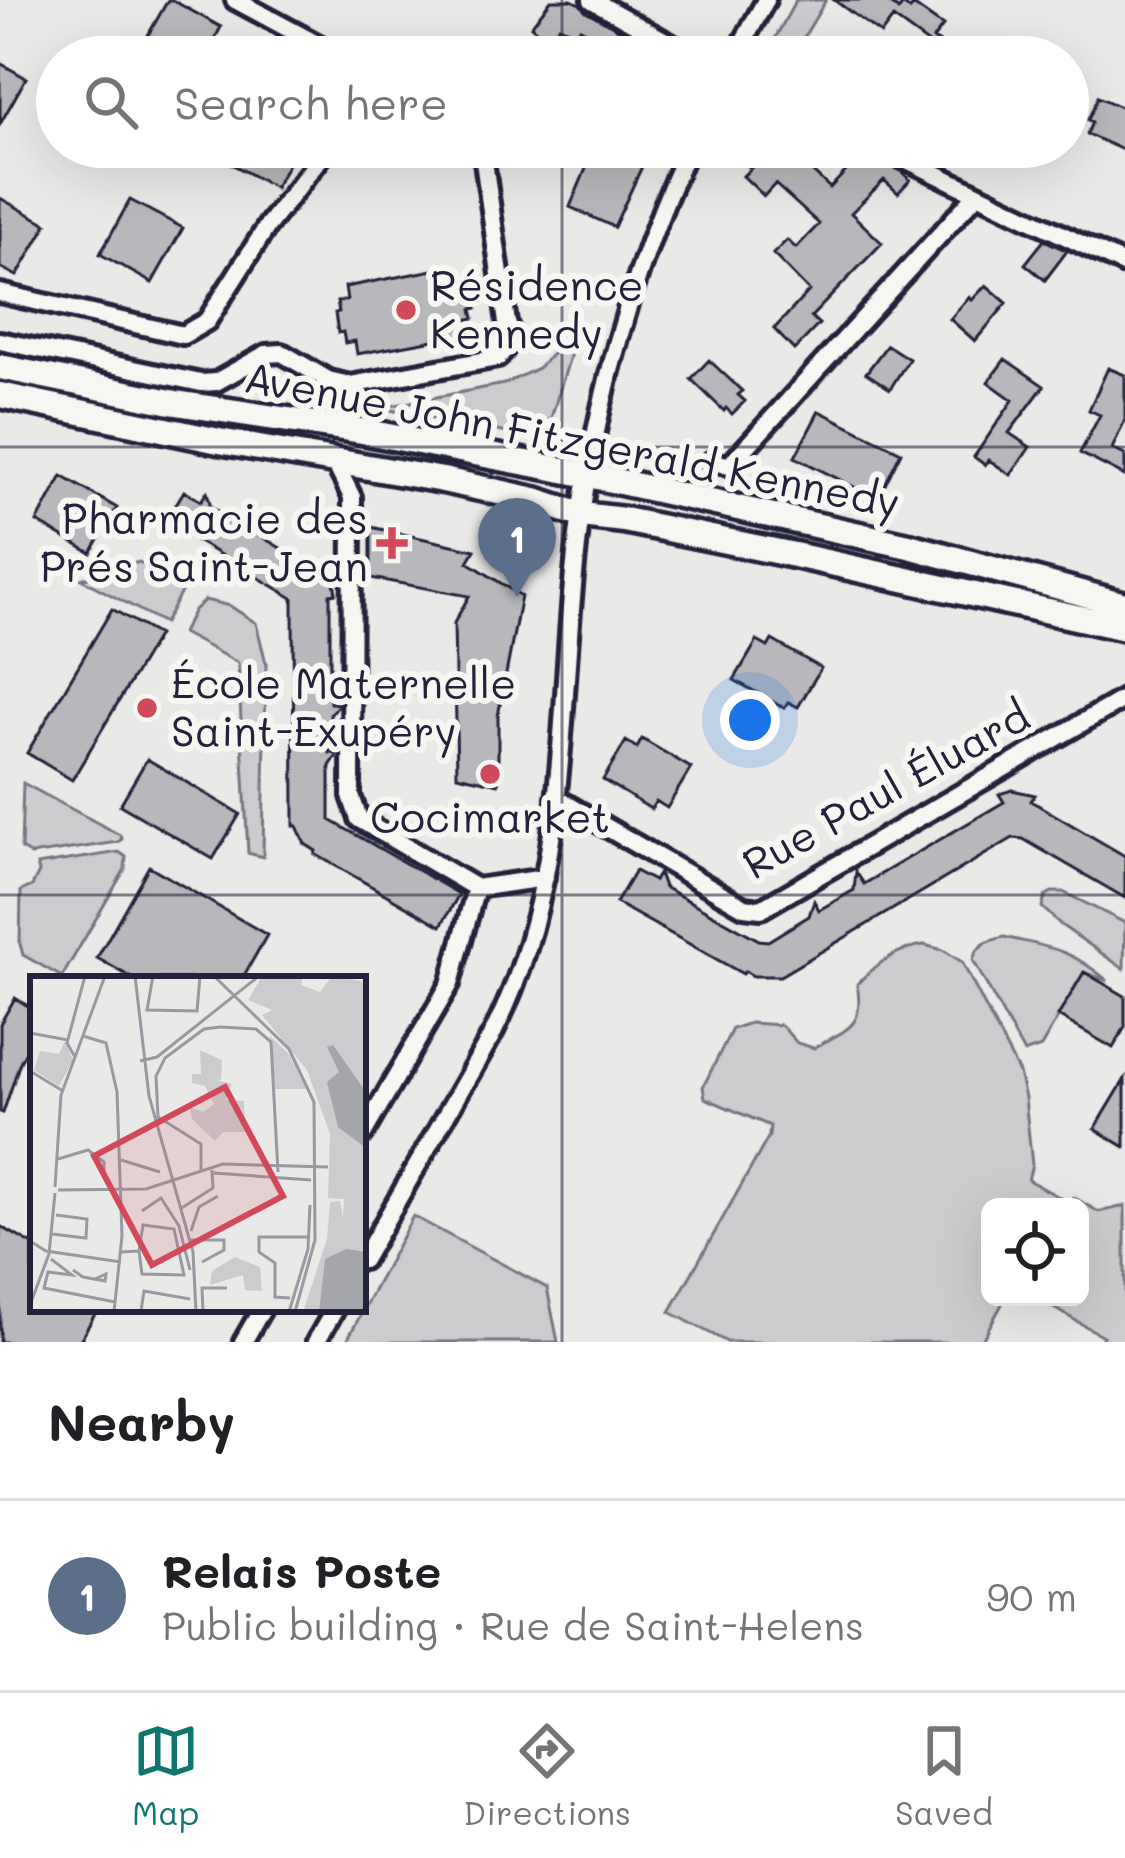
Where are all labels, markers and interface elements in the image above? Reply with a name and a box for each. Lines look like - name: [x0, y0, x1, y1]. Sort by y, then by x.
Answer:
- search box: [36, 36, 1089, 168]
- icon: search: [78, 69, 144, 135]
- text: Search here: [174, 73, 448, 131]
- place label: Résidence Kennedy: [430, 257, 644, 360]
- marker: Résidence Kennedy: [393, 297, 419, 323]
- street label: Avenue John Fitzgerald Kennedy: [240, 348, 904, 529]
- place label: Pharmacie des Prés Saint-Jean: [40, 490, 368, 593]
- pin: 1: [478, 498, 556, 597]
- marker: Pharmacie des Prés Saint-Jean: [379, 530, 405, 556]
- place label: École Maternelle Saint-Exupéry: [171, 655, 516, 758]
- street label: Rue Paul Éluard: [732, 687, 1038, 890]
- your location: [720, 690, 780, 750]
- marker: École Maternelle Saint-Exupéry: [134, 695, 160, 721]
- marker: Cocimarket: [477, 761, 503, 787]
- place label: Cocimarket: [370, 789, 610, 844]
- inset map: [30, 976, 366, 1312]
- map controls: [981, 1198, 1089, 1306]
- button: locate: [981, 1198, 1089, 1306]
- text: Nearby: [48, 1387, 235, 1454]
- text: Relais Poste: [162, 1541, 441, 1599]
- text: 1: [78, 1570, 96, 1621]
- text: 90 m: [986, 1570, 1077, 1621]
- text: Public building · Rue de Saint-Helens: [162, 1599, 864, 1650]
- tab: Map: [132, 1718, 199, 1833]
- tab: Directions: [463, 1718, 631, 1833]
- tab: Saved: [895, 1718, 993, 1833]

